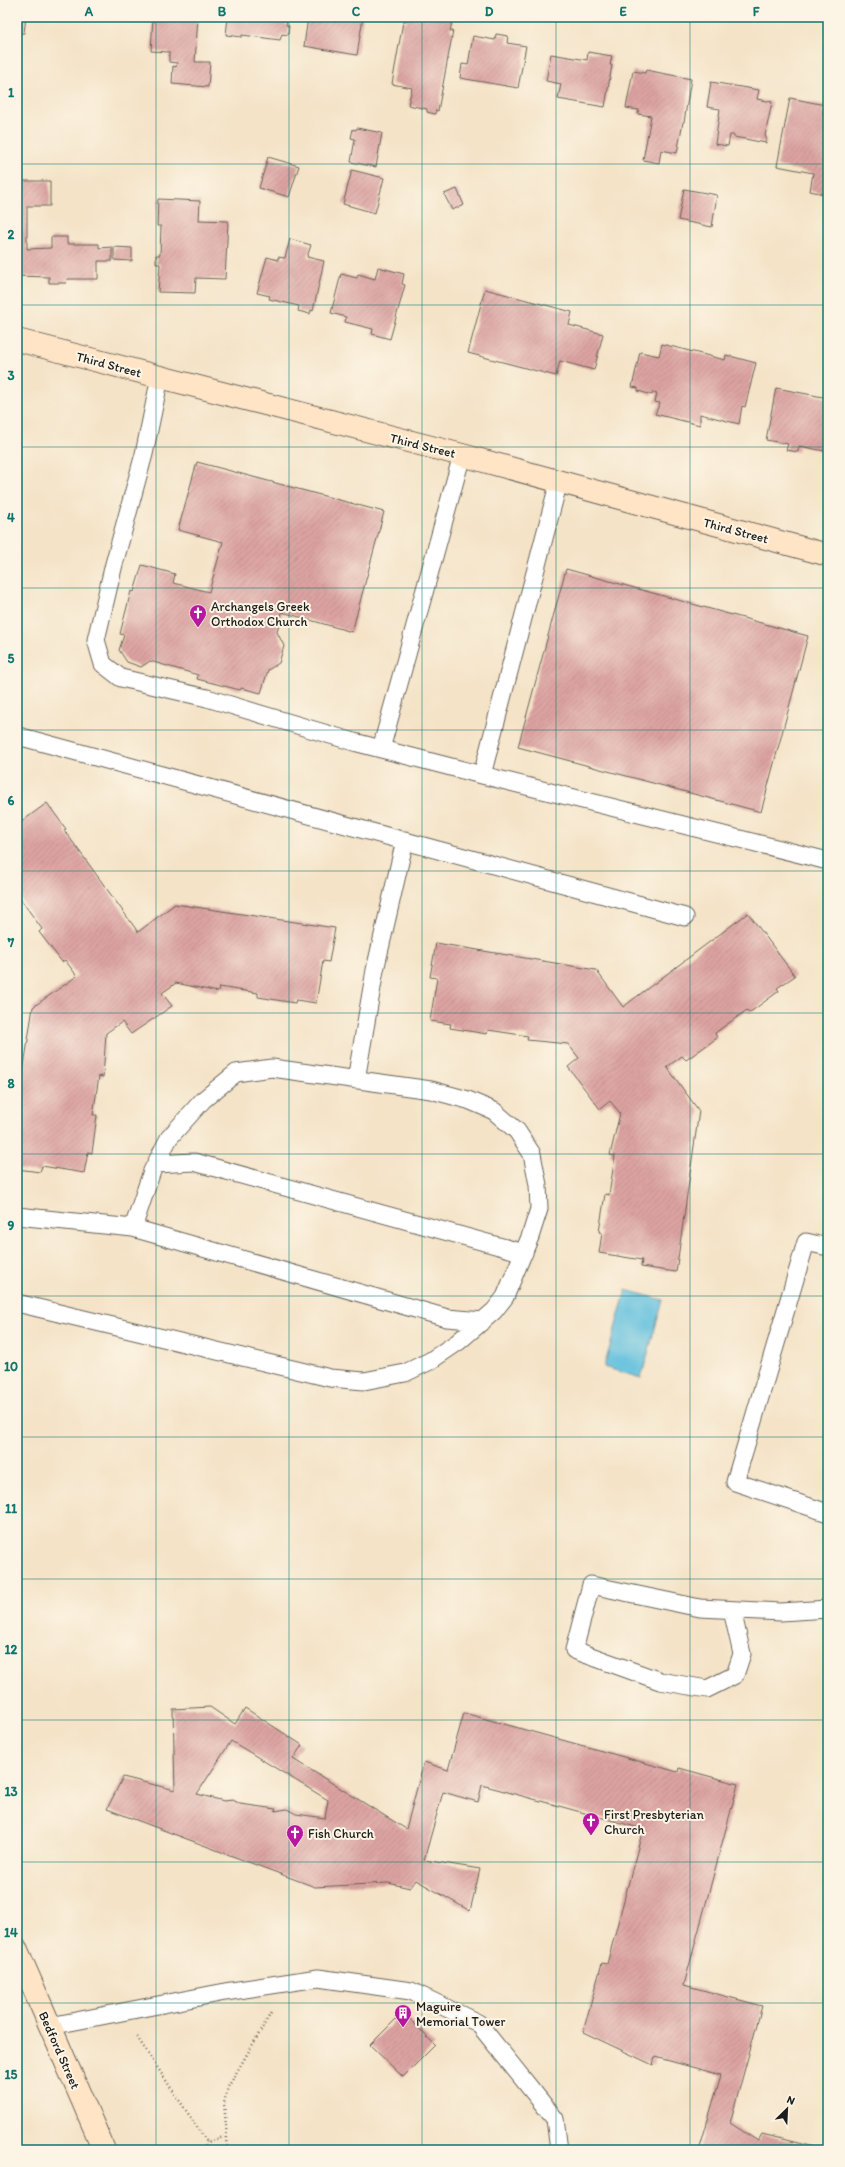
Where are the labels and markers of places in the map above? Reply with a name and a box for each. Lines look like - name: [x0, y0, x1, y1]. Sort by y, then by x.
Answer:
- place label: Archangels Greek Orthodox Church: [211, 599, 310, 629]
- church icon: Archangels Greek Orthodox Church: [188, 603, 208, 628]
- place label: First Presbyterian Church: [604, 1807, 704, 1837]
- church icon: First Presbyterian Church: [581, 1811, 601, 1836]
- church icon: Fish Church: [285, 1823, 305, 1848]
- place label: Fish Church: [308, 1826, 374, 1841]
- place label: Maguire Memorial Tower: [416, 1999, 506, 2029]
- building icon: Maguire Memorial Tower: [393, 2003, 413, 2028]

